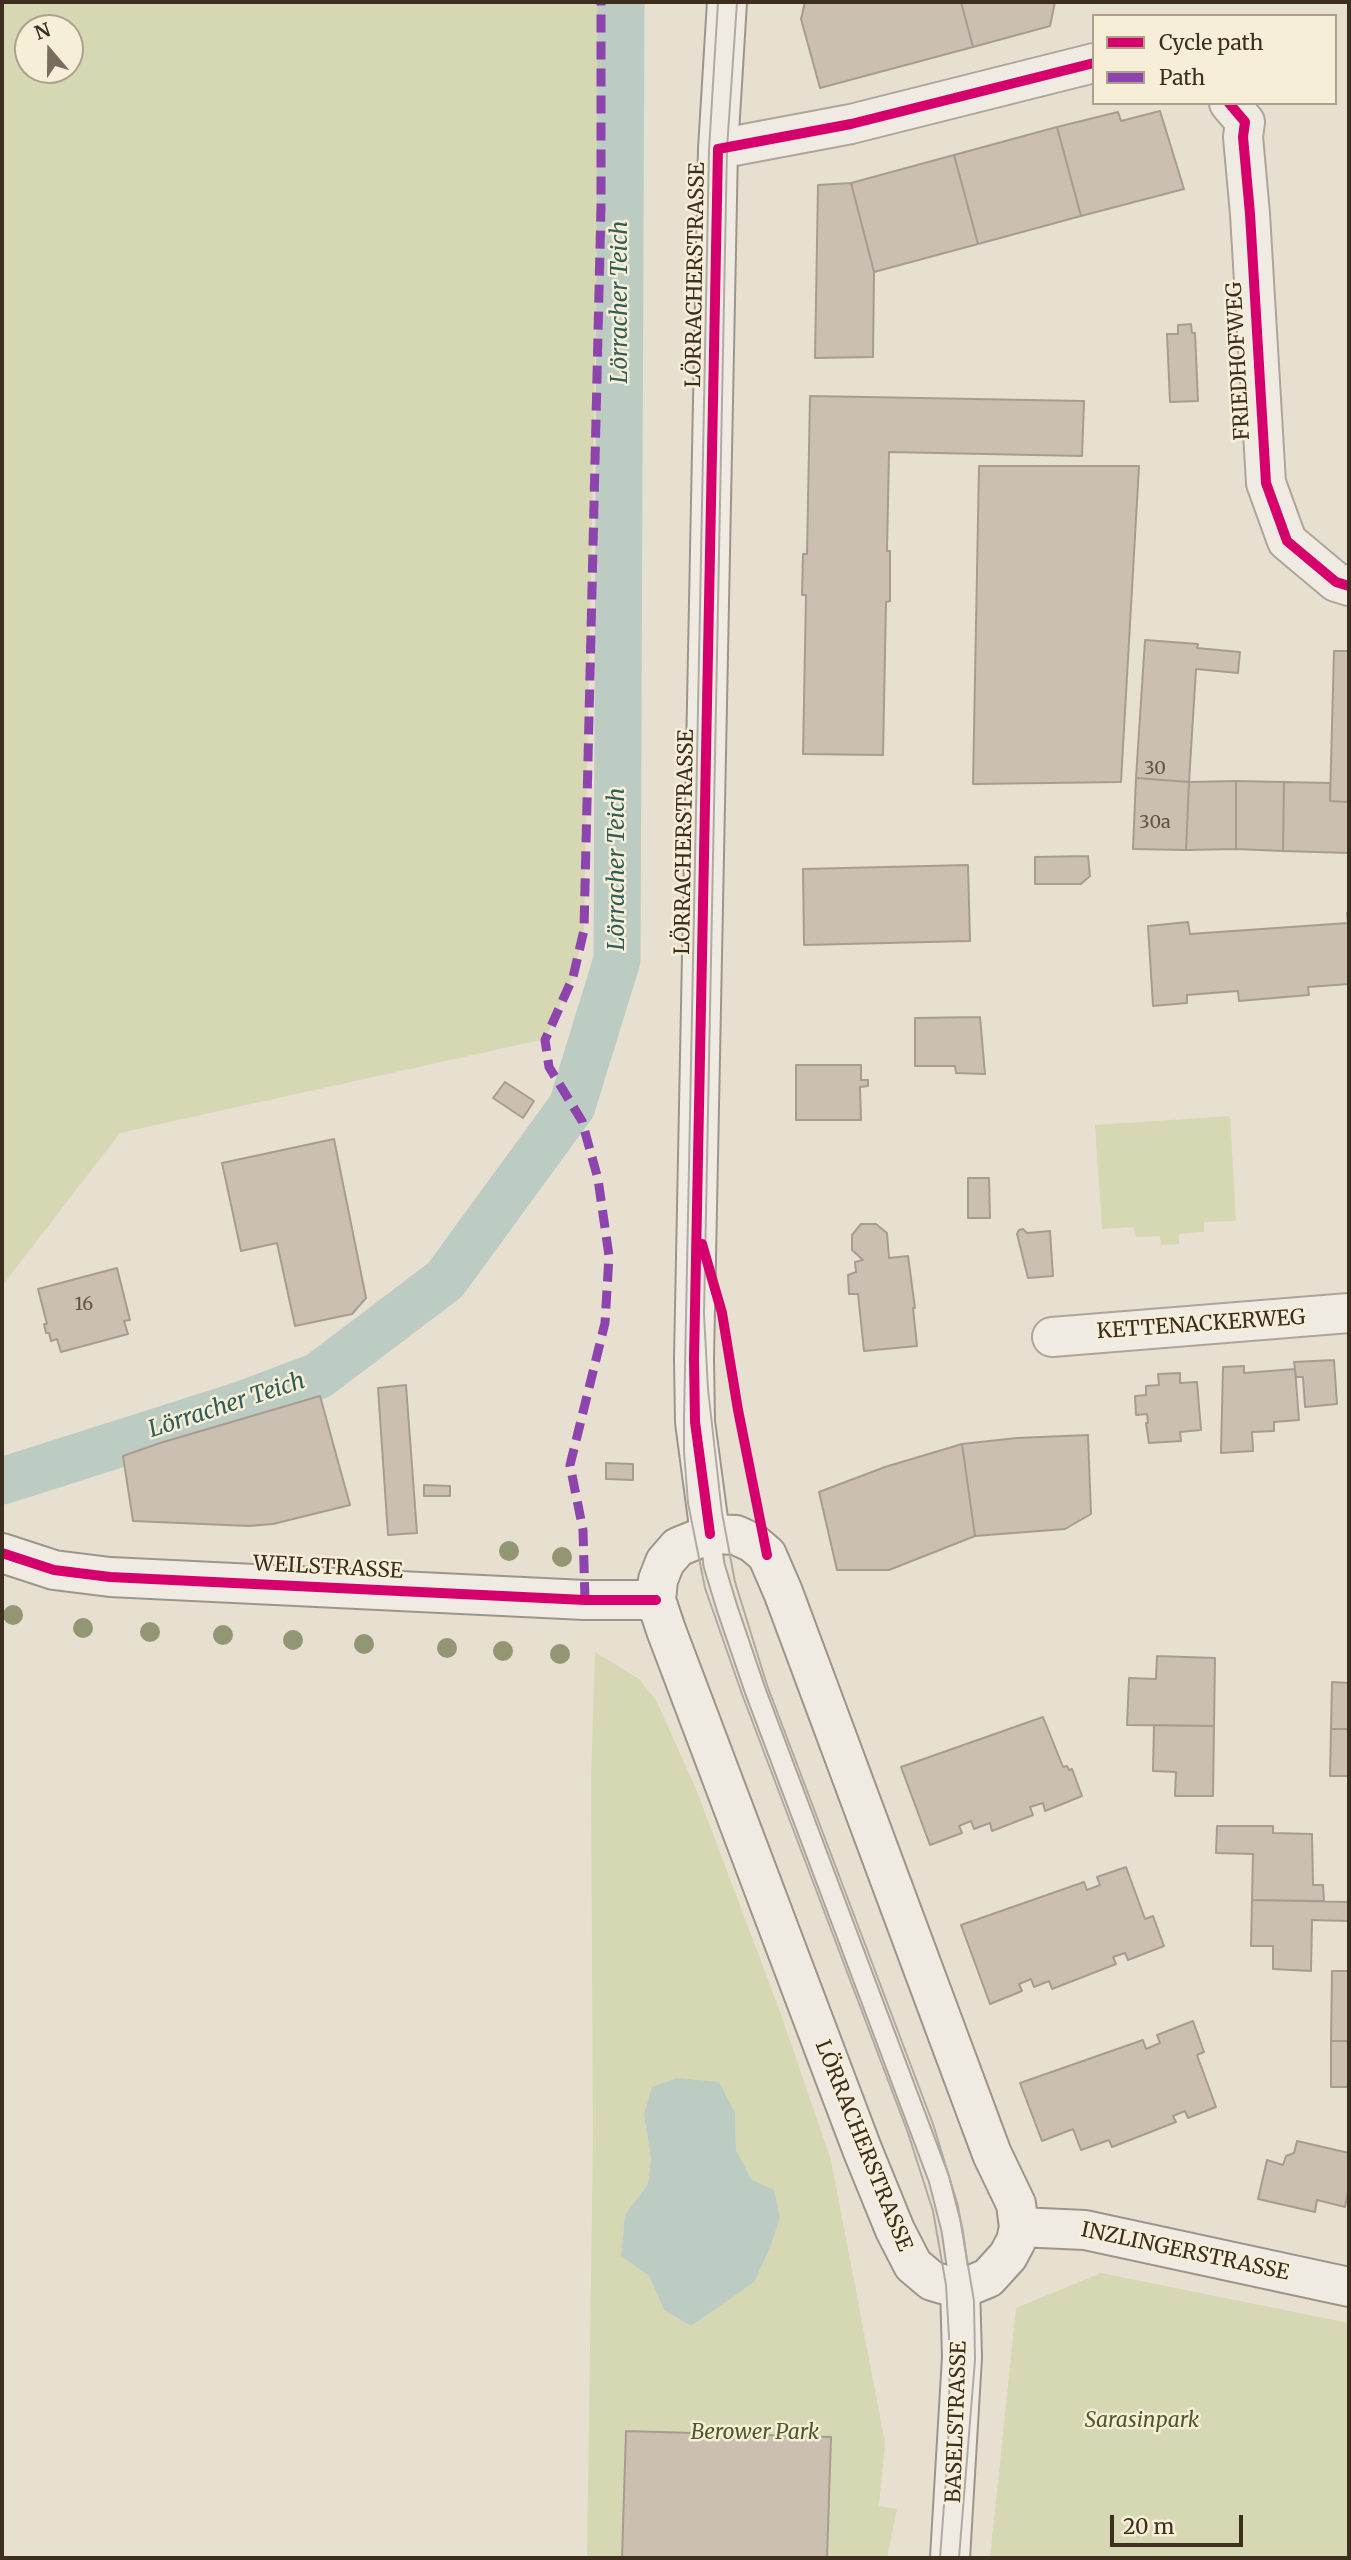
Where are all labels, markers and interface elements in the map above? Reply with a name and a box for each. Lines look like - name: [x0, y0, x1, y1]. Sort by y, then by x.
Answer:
- north arrow: [14, 14, 84, 84]
- legend: [1092, 14, 1337, 105]
- text: N: [31, 17, 54, 45]
- text: Cycle path: [1159, 29, 1263, 56]
- text: Path: [1159, 64, 1205, 91]
- street label: LÖRRACHERSTRASSE: [681, 162, 711, 388]
- water label: Lörracher Teich: [606, 221, 634, 383]
- street label: FRIEDHOFWEG: [1222, 281, 1256, 441]
- street label: LÖRRACHERSTRASSE: [670, 729, 700, 955]
- house number: 30: [1144, 758, 1166, 780]
- water label: Lörracher Teich: [603, 788, 631, 950]
- house number: 30a: [1139, 812, 1171, 834]
- house number: 16: [75, 1294, 93, 1316]
- street label: KETTENACKERWEG: [1096, 1305, 1306, 1345]
- water label: Lörracher Teich: [145, 1368, 309, 1444]
- street label: WEILSTRASSE: [252, 1551, 404, 1585]
- street label: LÖRRACHERSTRASSE: [809, 2037, 917, 2255]
- street label: INZLINGERSTRASSE: [1079, 2218, 1291, 2286]
- street label: BASELSTRASSE: [942, 2341, 972, 2503]
- park label: Sarasinpark: [1085, 2408, 1199, 2434]
- park label: Berower Park: [691, 2420, 819, 2446]
- scale bar: [1113, 2500, 1246, 2544]
- text: 20 m: [1123, 2513, 1174, 2540]

